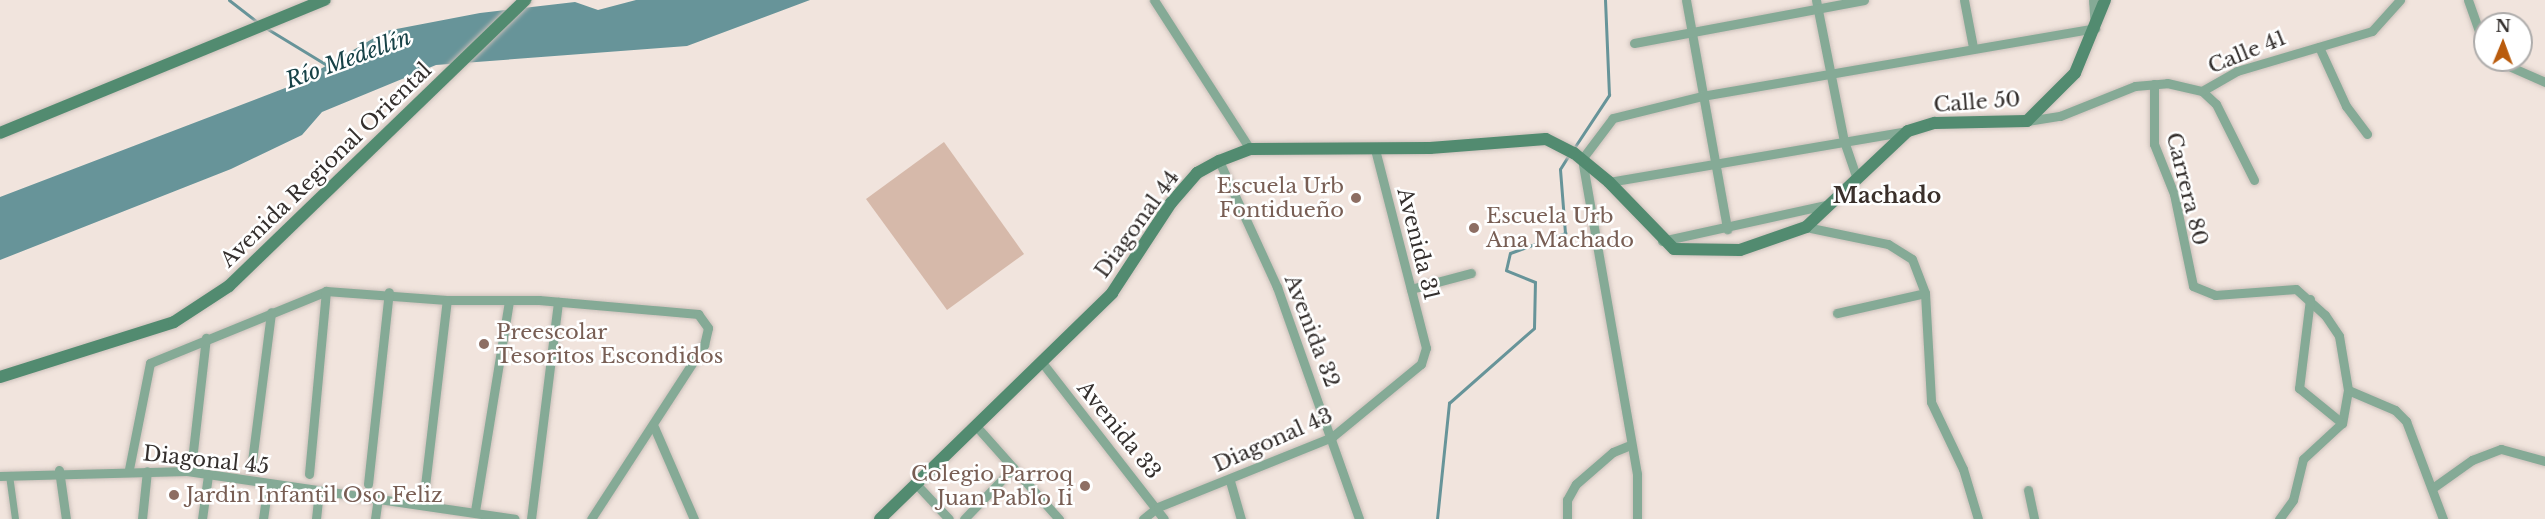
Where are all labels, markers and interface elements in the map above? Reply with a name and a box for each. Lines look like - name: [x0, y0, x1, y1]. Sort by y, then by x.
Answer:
- north arrow: [2473, 12, 2533, 72]
- text: N: [2496, 16, 2511, 36]
- water label: Río Medellín: [282, 24, 414, 94]
- street label: Calle 41: [2204, 25, 2290, 79]
- street label: Avenida Regional Oriental: [215, 57, 437, 273]
- street label: Calle 50: [1933, 86, 2021, 118]
- street label: Carrera 80: [2161, 130, 2213, 248]
- street label: Diagonal 44: [1089, 165, 1185, 283]
- place label: Escuela Urb Fontidueño: [1216, 173, 1344, 223]
- district label: Machado: [1833, 183, 1941, 209]
- street label: Avenida 31: [1392, 185, 1444, 303]
- marker: Escuela Urb Fontidueño: [1349, 191, 1363, 205]
- place label: Escuela Urb Ana Machado: [1486, 203, 1634, 253]
- marker: Escuela Urb Ana Machado: [1467, 221, 1481, 235]
- street label: Avenida 32: [1279, 271, 1345, 391]
- place label: Preescolar Tesoritos Escondidos: [496, 319, 723, 369]
- marker: Preescolar Tesoritos Escondidos: [477, 337, 491, 351]
- street label: Avenida 33: [1072, 376, 1166, 484]
- street label: Diagonal 43: [1210, 403, 1336, 477]
- street label: Diagonal 45: [142, 441, 270, 479]
- place label: Colegio Parroq Juan Pablo Ii: [911, 461, 1073, 511]
- marker: Colegio Parroq Juan Pablo Ii: [1078, 479, 1092, 493]
- place label: Jardin Infantil Oso Feliz: [186, 482, 443, 508]
- marker: Jardin Infantil Oso Feliz: [167, 488, 181, 502]

